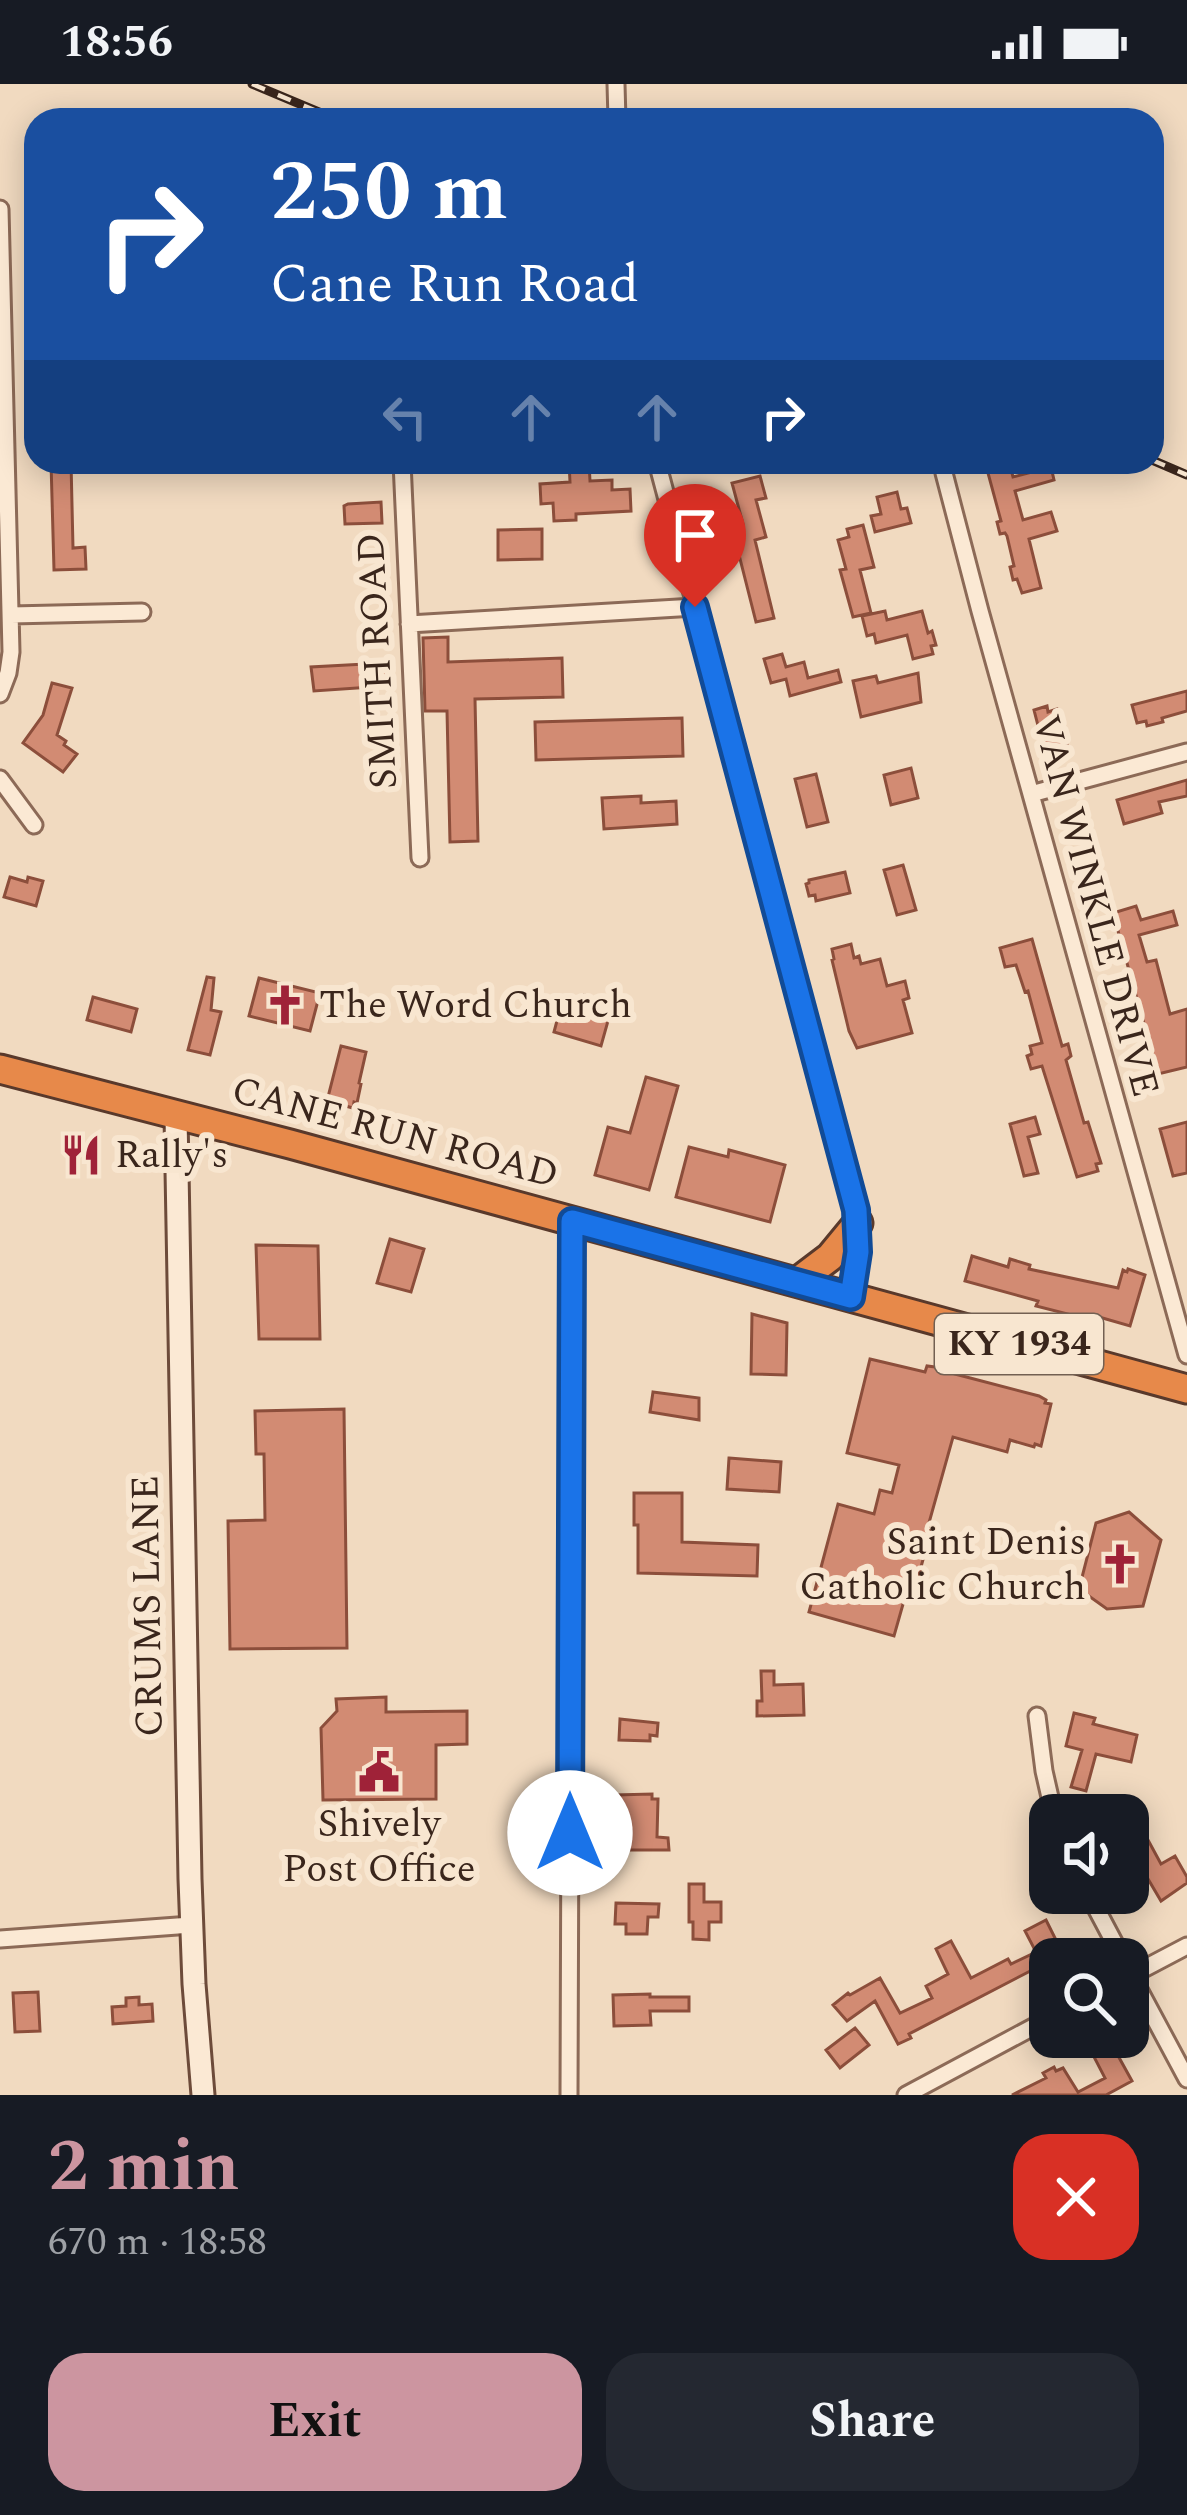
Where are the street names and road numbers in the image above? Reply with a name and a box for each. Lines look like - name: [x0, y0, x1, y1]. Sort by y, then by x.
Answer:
- street label: SMITH ROAD: [342, 531, 414, 791]
- street label: VAN WINKLE DRIVE: [1016, 709, 1174, 1103]
- street label: CANE RUN ROAD: [225, 1061, 565, 1205]
- road number: KY 1934: [935, 1314, 1103, 1374]
- street label: CRUMS LANE: [116, 1474, 180, 1738]

